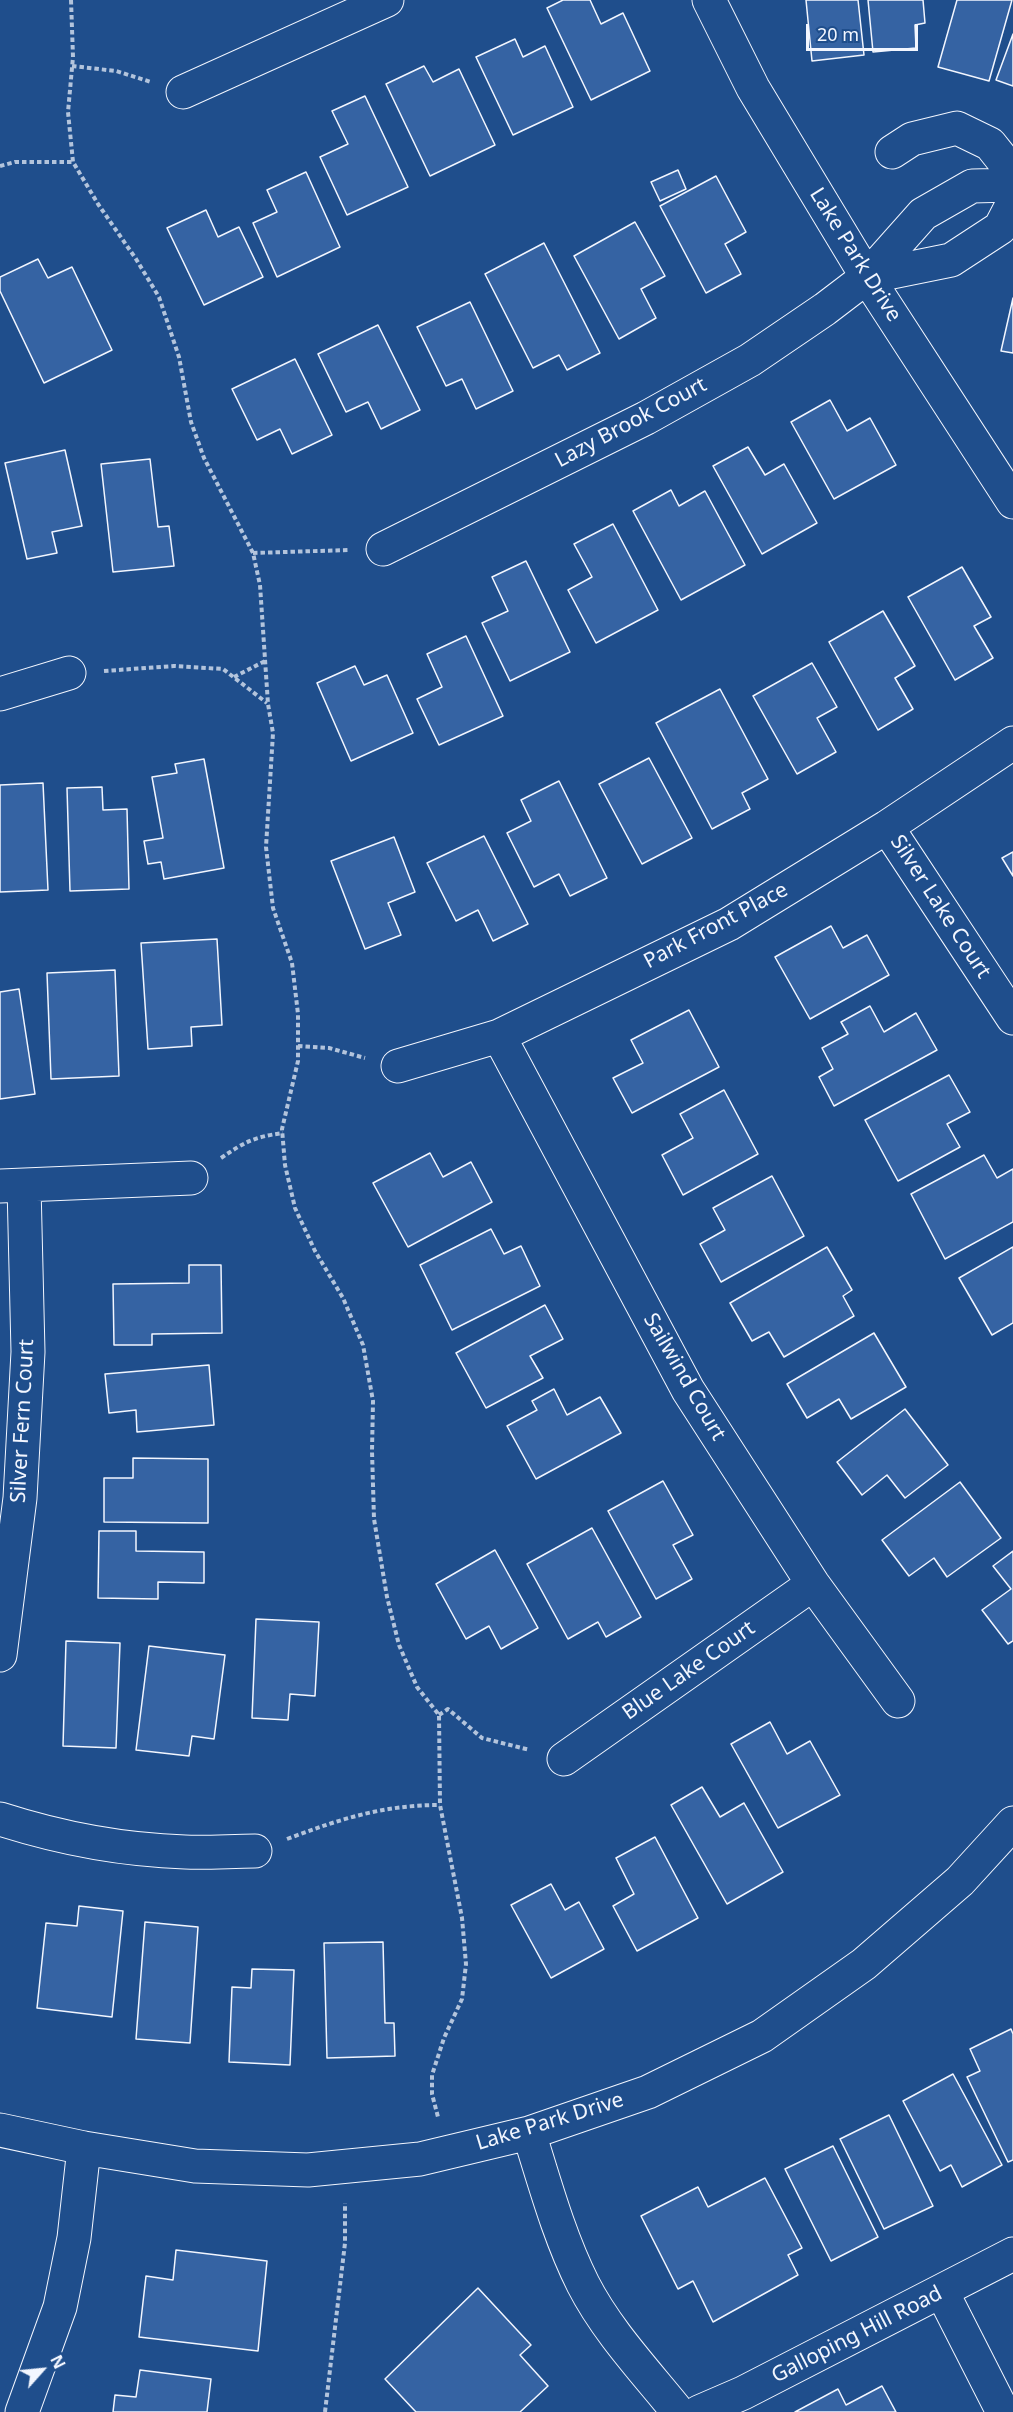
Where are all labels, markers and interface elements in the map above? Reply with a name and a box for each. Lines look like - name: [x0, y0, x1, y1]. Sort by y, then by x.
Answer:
- scale bar: [809, 12, 922, 50]
- text: 20 m: [817, 22, 859, 46]
- street label: Lake Park Drive: [804, 183, 906, 327]
- street label: Lazy Brook Court: [551, 372, 711, 474]
- street label: Silver Lake Court: [884, 831, 996, 983]
- street label: Park Front Place: [640, 877, 792, 975]
- street label: Sailwind Court: [637, 1309, 731, 1445]
- street label: Silver Fern Court: [6, 1338, 40, 1504]
- street label: Blue Lake Court: [618, 1616, 760, 1726]
- street label: Lake Park Drive: [473, 2088, 627, 2156]
- street label: Galloping Hill Road: [768, 2281, 946, 2389]
- north arrow: [12, 2340, 72, 2400]
- text: N: [45, 2351, 71, 2373]

